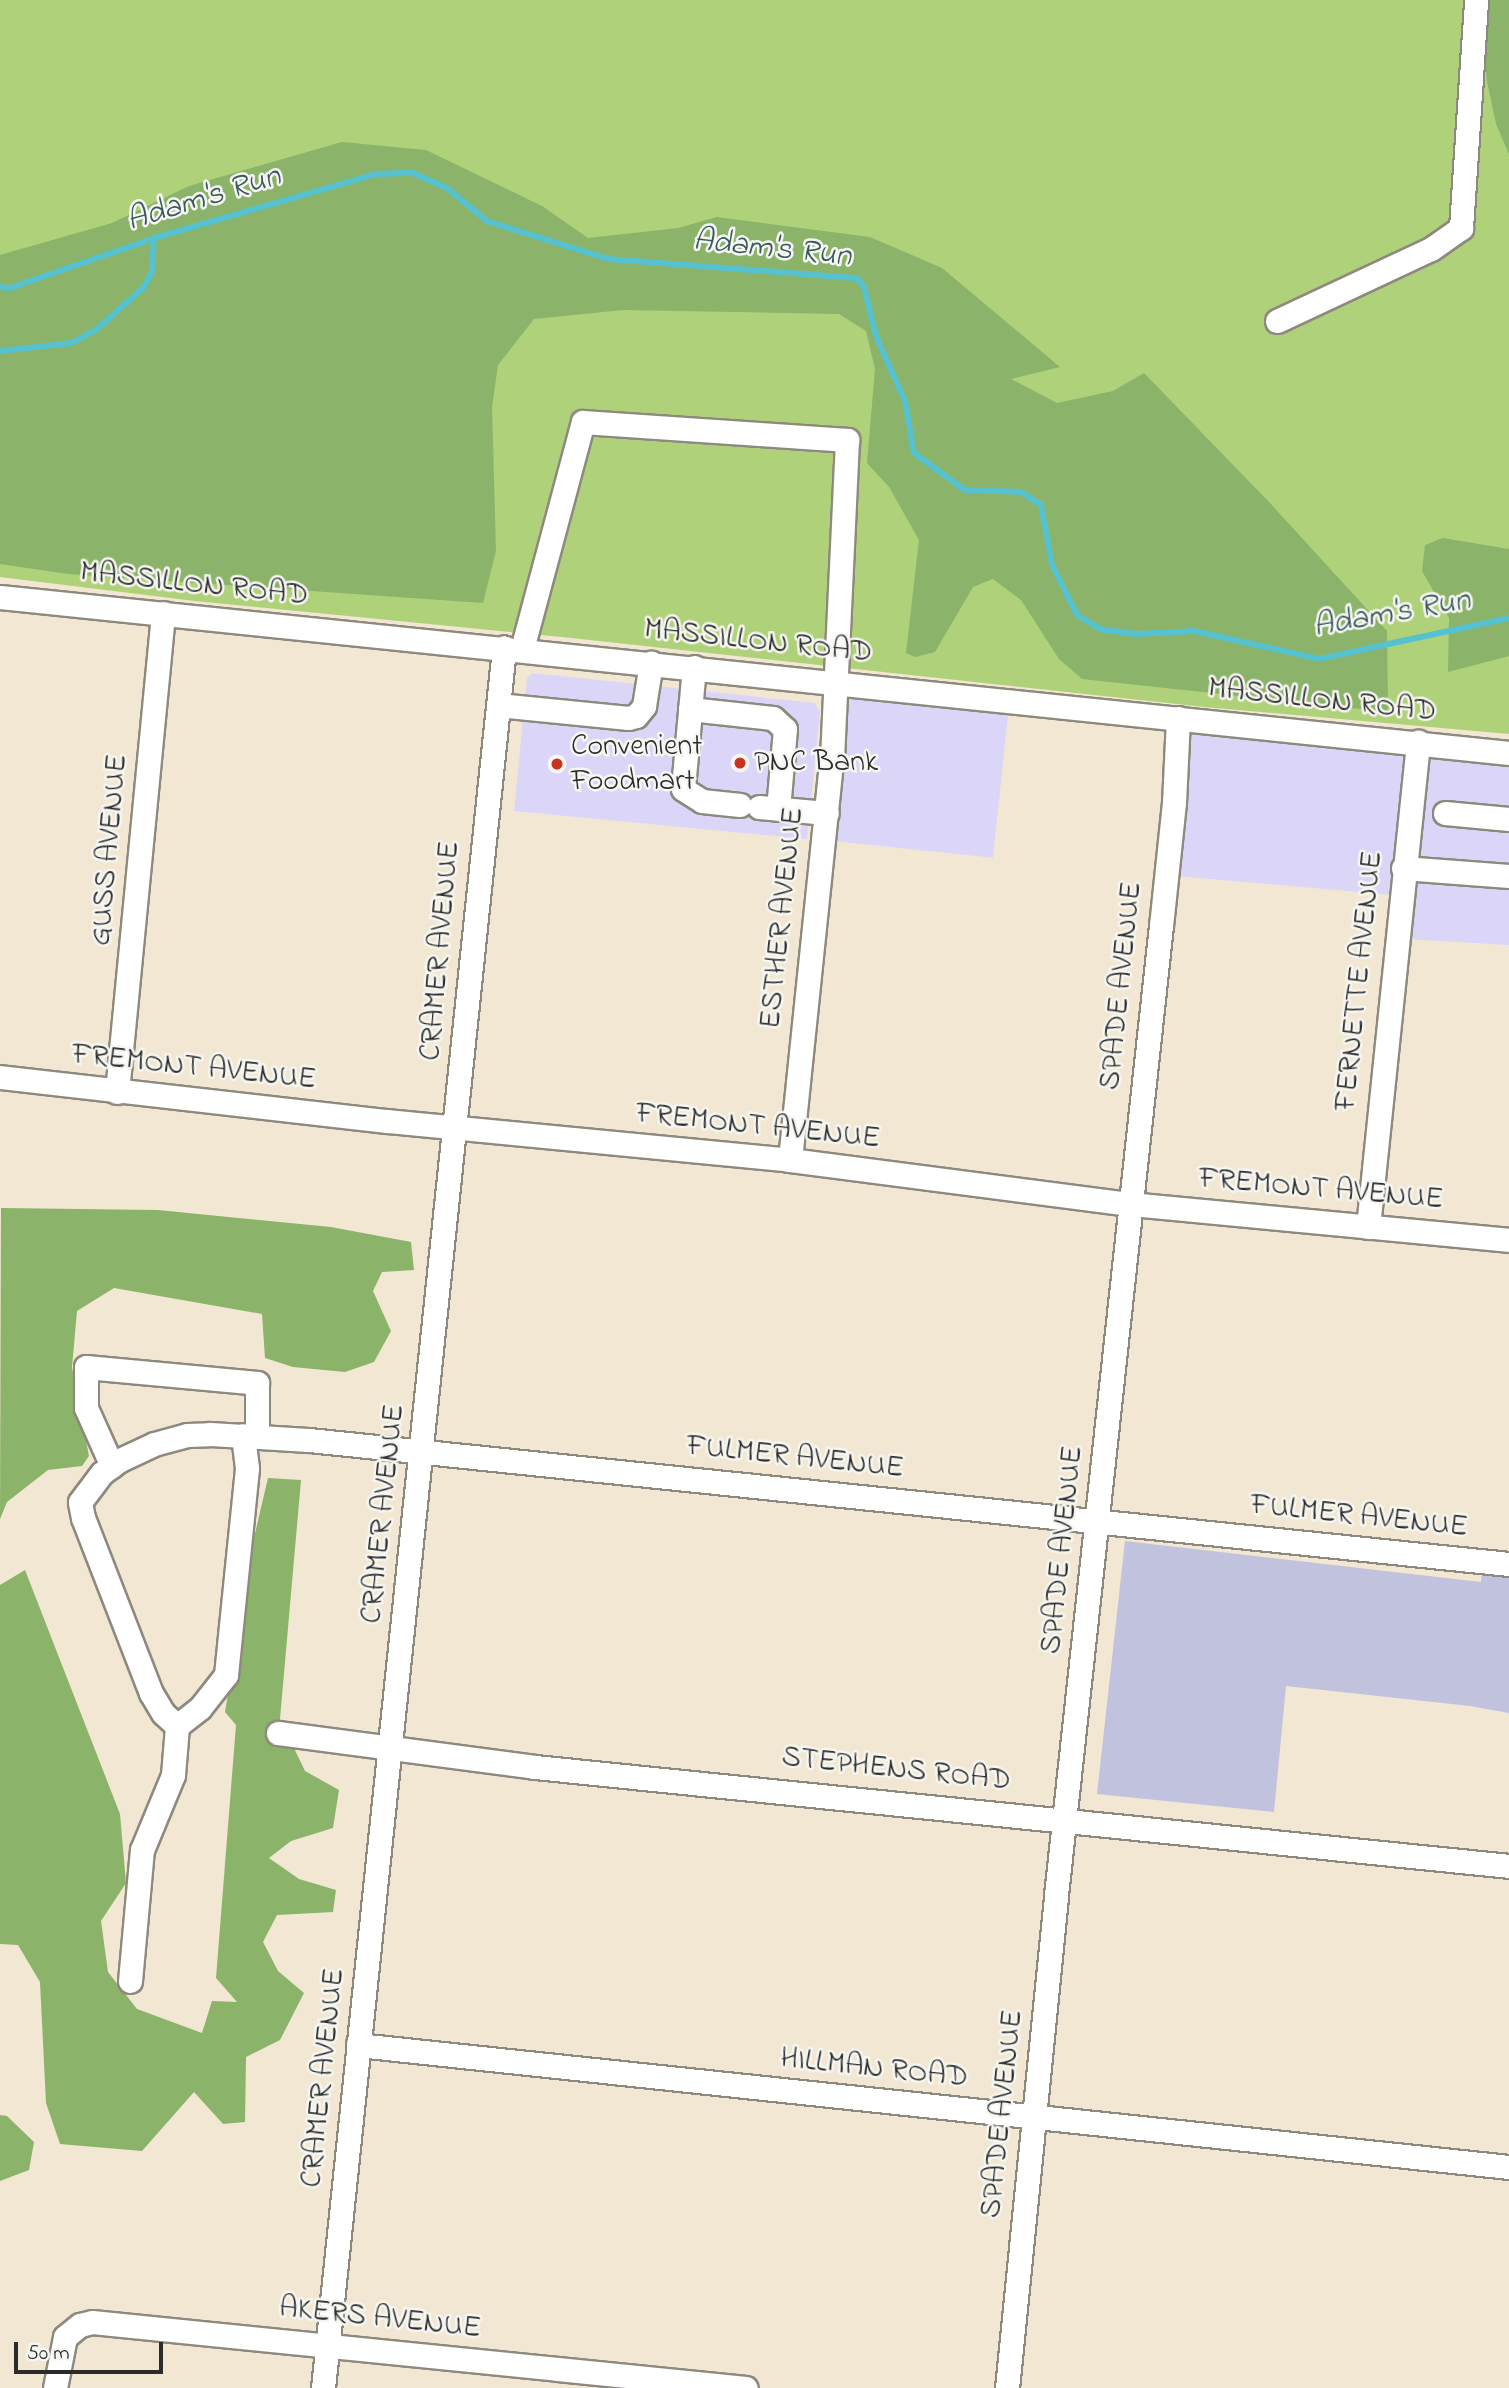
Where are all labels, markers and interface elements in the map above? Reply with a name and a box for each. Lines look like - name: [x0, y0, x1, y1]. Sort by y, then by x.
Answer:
- water label: Adam's Run: [122, 158, 286, 242]
- water label: Adam's Run: [691, 223, 853, 277]
- street label: MASSILLON ROAD: [78, 555, 310, 615]
- water label: Adam's Run: [1310, 582, 1474, 648]
- street label: MASSILLON ROAD: [642, 612, 874, 672]
- street label: MASSILLON ROAD: [1206, 671, 1438, 731]
- place label: Convenient Foodmart: [571, 729, 702, 800]
- place label: PNC Bank: [754, 745, 878, 781]
- street label: GUSS AVENUE: [84, 753, 136, 947]
- marker: PNC Bank: [732, 755, 748, 771]
- marker: Convenient Foodmart: [549, 756, 565, 772]
- street label: ESTHER AVENUE: [753, 805, 813, 1031]
- street label: CRAMER AVENUE: [413, 840, 469, 1062]
- street label: FERNETTE AVENUE: [1328, 849, 1392, 1113]
- street label: SPADE AVENUE: [1093, 880, 1151, 1092]
- street label: FREMONT AVENUE: [70, 1037, 318, 1099]
- street label: FREMONT AVENUE: [634, 1096, 882, 1158]
- street label: FREMONT AVENUE: [1197, 1161, 1445, 1219]
- street label: CRAMER AVENUE: [355, 1403, 413, 1625]
- street label: FULMER AVENUE: [685, 1429, 905, 1487]
- street label: SPADE AVENUE: [1034, 1444, 1092, 1656]
- street label: FULMER AVENUE: [1249, 1488, 1469, 1546]
- street label: STEPHENS ROAD: [780, 1740, 1012, 1800]
- street label: CRAMER AVENUE: [295, 1967, 353, 2189]
- street label: SPADE AVENUE: [974, 2008, 1032, 2220]
- street label: HILLMAN ROAD: [779, 2041, 969, 2097]
- street label: AKERS AVENUE: [277, 2291, 483, 2347]
- scale bar: [18, 2328, 166, 2372]
- text: 50 m: [27, 2339, 70, 2369]

